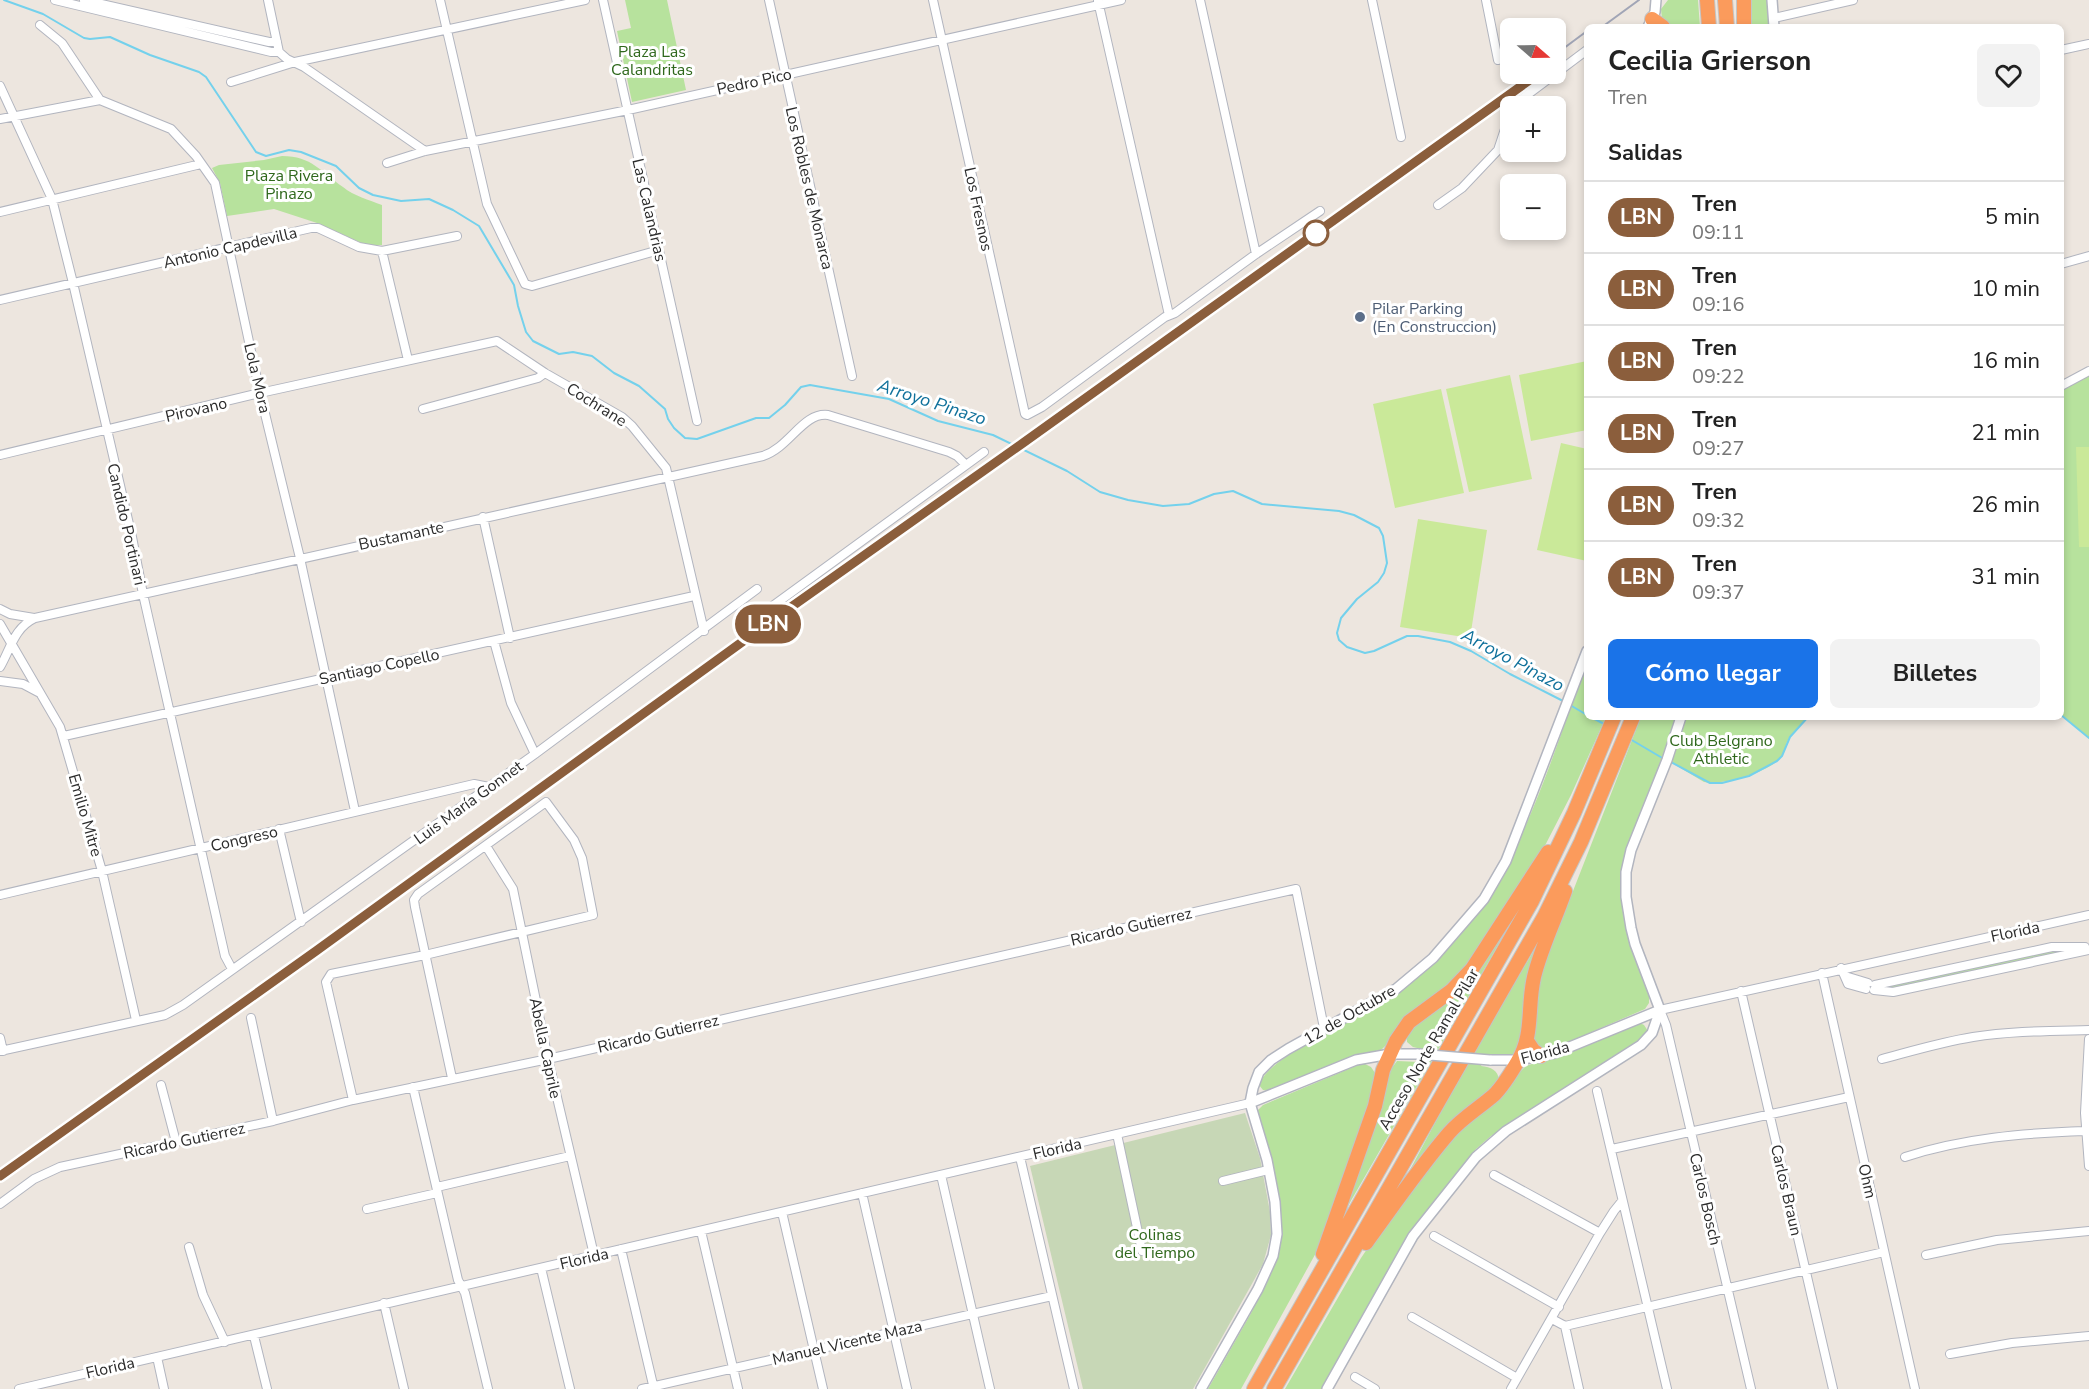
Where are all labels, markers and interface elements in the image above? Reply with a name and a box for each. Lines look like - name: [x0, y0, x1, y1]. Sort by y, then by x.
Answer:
- north arrow: [1500, 18, 1566, 84]
- map controls: [1500, 18, 1566, 240]
- park label: Plaza Las Calandritas: [611, 41, 693, 81]
- text: Cecilia Grierson: [1608, 42, 1811, 80]
- button: heart: [1977, 44, 2040, 107]
- street label: Pedro Pico: [715, 63, 794, 101]
- text: Tren: [1608, 84, 1648, 111]
- button: +: [1500, 96, 1566, 162]
- street label: Los Robles de Monarca: [780, 105, 838, 272]
- text: Salidas: [1608, 138, 1683, 168]
- street label: Las Calandrias: [626, 156, 672, 264]
- park label: Plaza Rivera Pinazo: [245, 165, 333, 205]
- street label: Los Fresnos: [958, 165, 998, 253]
- button: −: [1500, 174, 1566, 240]
- text: Tren: [1692, 189, 1737, 219]
- text: 5 min: [1985, 202, 2040, 232]
- text: LBN: [1620, 203, 1662, 231]
- text: 09:11: [1692, 219, 1745, 246]
- unlabelled marker: [1303, 220, 1329, 246]
- street label: Antonio Capdevilla: [161, 222, 299, 274]
- text: Tren: [1692, 261, 1737, 291]
- text: 10 min: [1972, 274, 2040, 304]
- text: LBN: [1620, 275, 1662, 303]
- text: 09:16: [1692, 291, 1745, 318]
- place label: Pilar Parking (En Construccion): [1372, 298, 1497, 338]
- marker: Pilar Parking (En Construccion): [1353, 310, 1367, 324]
- text: Tren: [1692, 333, 1737, 363]
- street label: Lola Mora: [238, 341, 276, 416]
- text: 16 min: [1972, 346, 2040, 376]
- text: LBN: [1620, 347, 1662, 375]
- text: 09:22: [1692, 363, 1745, 390]
- water label: Arroyo Pinazo: [874, 373, 989, 431]
- street label: Cochrane: [562, 378, 631, 432]
- street label: Pirovano: [163, 392, 229, 428]
- text: Tren: [1692, 405, 1737, 435]
- text: 21 min: [1972, 418, 2040, 448]
- text: LBN: [1620, 419, 1662, 447]
- text: 09:27: [1692, 435, 1745, 462]
- street label: Candido Portinari: [101, 461, 151, 587]
- text: Tren: [1692, 477, 1737, 507]
- text: 26 min: [1972, 490, 2040, 520]
- text: LBN: [1620, 491, 1662, 519]
- text: 09:32: [1692, 507, 1745, 534]
- street label: Bustamante: [356, 516, 446, 556]
- text: Tren: [1692, 549, 1737, 579]
- text: 31 min: [1972, 562, 2040, 592]
- text: LBN: [1620, 563, 1662, 591]
- text: 09:37: [1692, 579, 1745, 606]
- line badge: LBN: [734, 604, 802, 644]
- text: LBN: [747, 610, 789, 638]
- water label: Arroyo Pinazo: [1457, 622, 1569, 697]
- button: Cómo llegar: [1608, 639, 1818, 708]
- button: Billetes: [1830, 639, 2040, 708]
- street label: Santiago Copello: [317, 643, 442, 691]
- park label: Club Belgrano Athletic: [1669, 730, 1773, 770]
- street label: Luis María Gonnet: [410, 755, 528, 850]
- street label: Emilio Mitre: [63, 771, 107, 859]
- street label: Congreso: [208, 821, 280, 857]
- street label: Ricardo Gutierrez: [1068, 902, 1194, 952]
- street label: Florida: [1989, 916, 2042, 948]
- street label: Acceso Norte Ramal Pilar: [1374, 964, 1484, 1134]
- street label: 12 de Octubre: [1299, 980, 1400, 1050]
- street label: Abella Caprile: [524, 996, 566, 1101]
- street label: Ricardo Gutierrez: [595, 1009, 721, 1059]
- street label: Florida: [1518, 1036, 1572, 1070]
- street label: Ricardo Gutierrez: [121, 1117, 247, 1165]
- street label: Florida: [1031, 1133, 1084, 1165]
- street label: Carlos Braun: [1765, 1142, 1807, 1238]
- street label: Carlos Bosch: [1684, 1151, 1726, 1247]
- street label: Ohm: [1852, 1162, 1882, 1201]
- park label: Colinas del Tiempo: [1115, 1224, 1195, 1264]
- street label: Florida: [558, 1243, 611, 1275]
- street label: Manuel Vicente Maza: [770, 1315, 924, 1371]
- street label: Florida: [84, 1352, 137, 1384]

